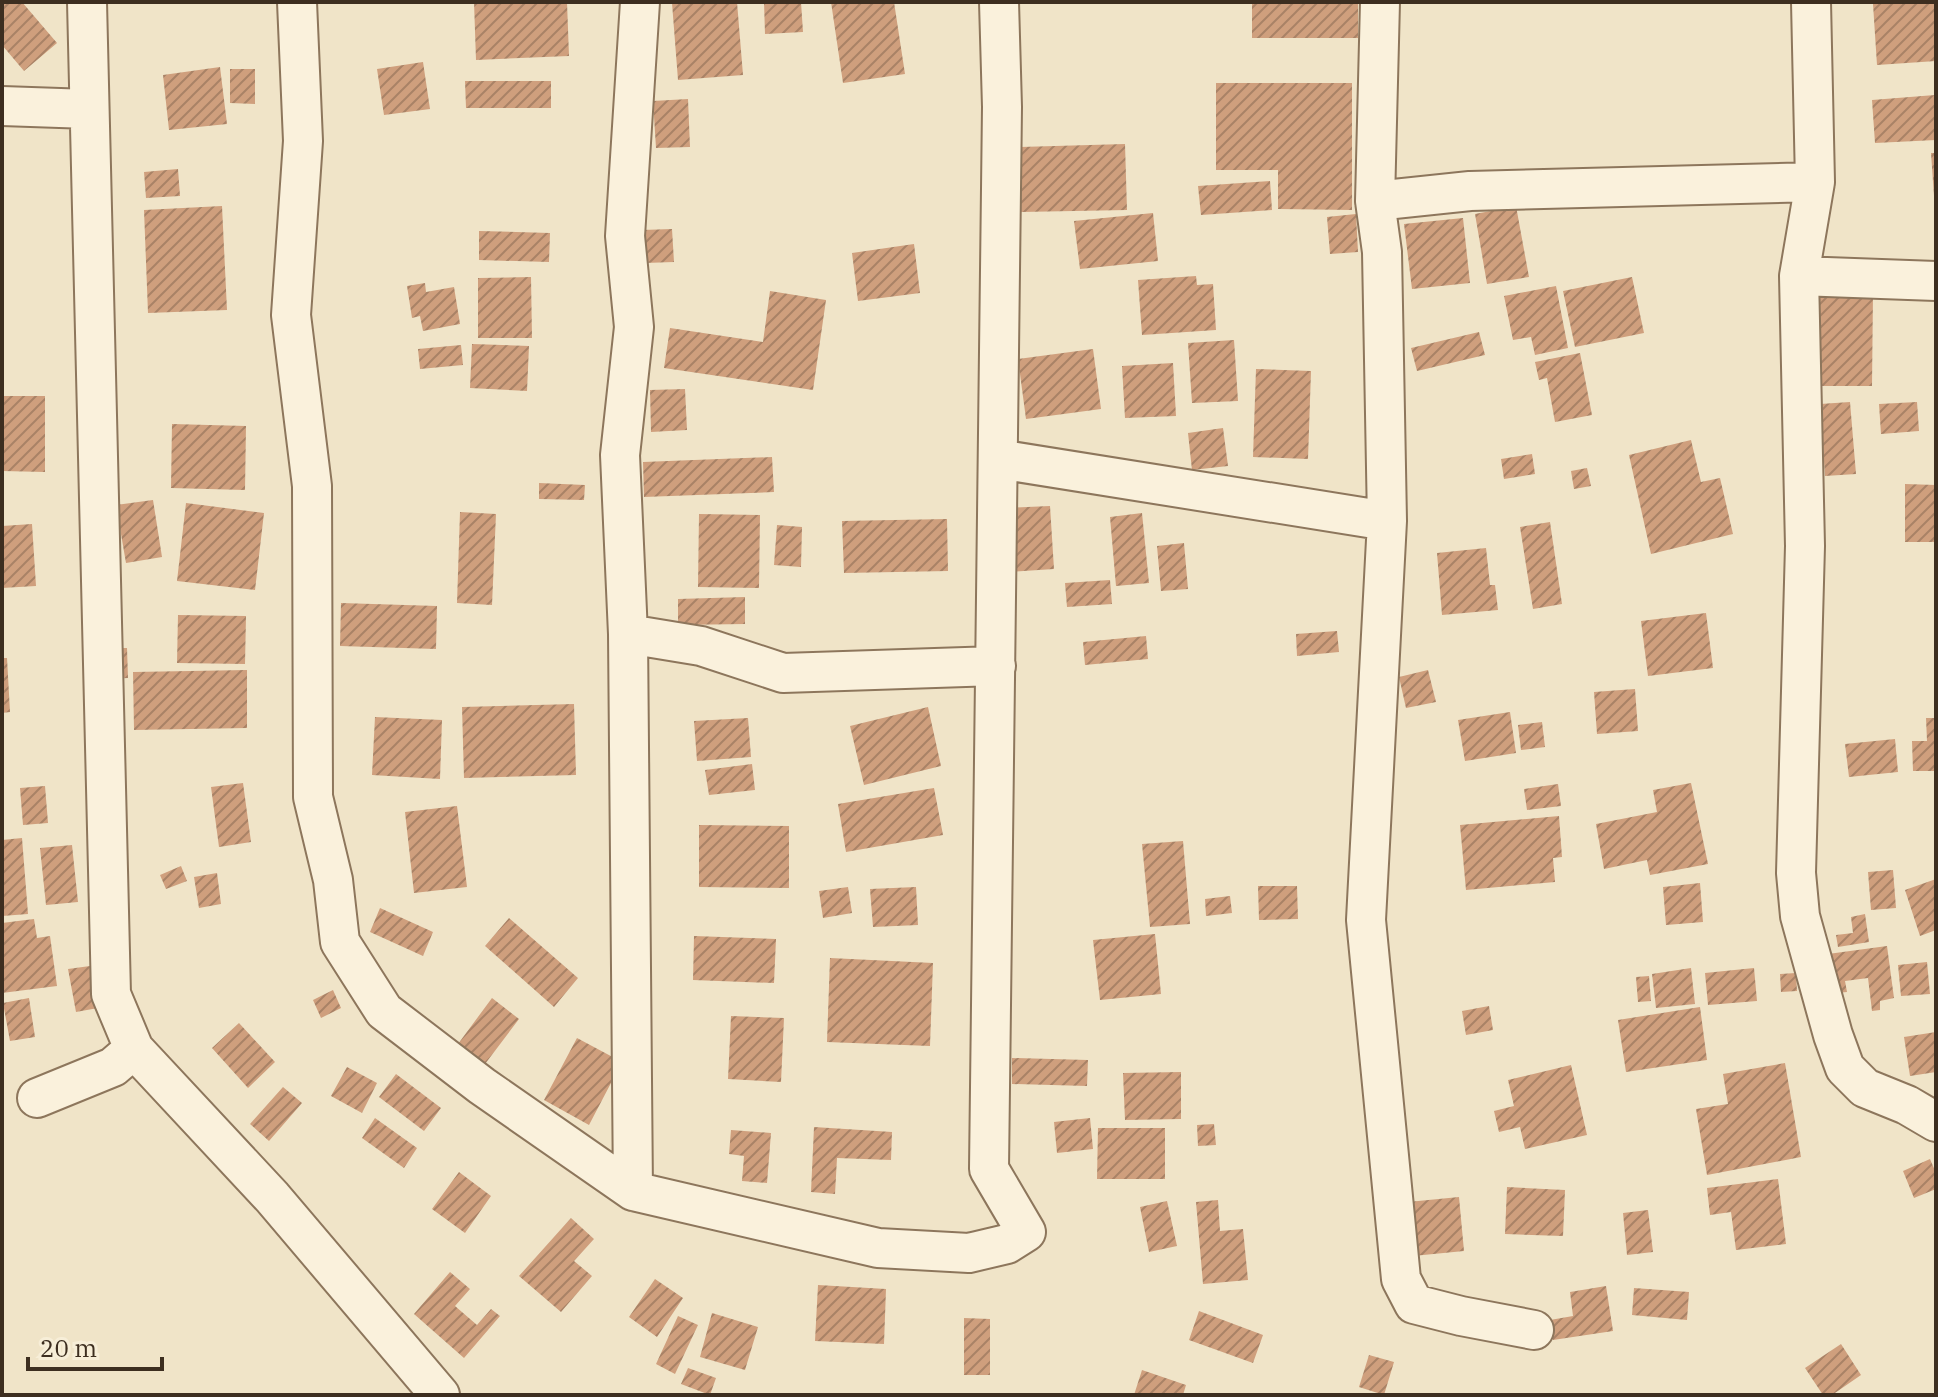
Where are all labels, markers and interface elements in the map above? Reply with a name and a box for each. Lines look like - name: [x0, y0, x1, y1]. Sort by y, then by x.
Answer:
- scale bar: [28, 1321, 162, 1371]
- text: 20 m: [40, 1332, 97, 1364]

